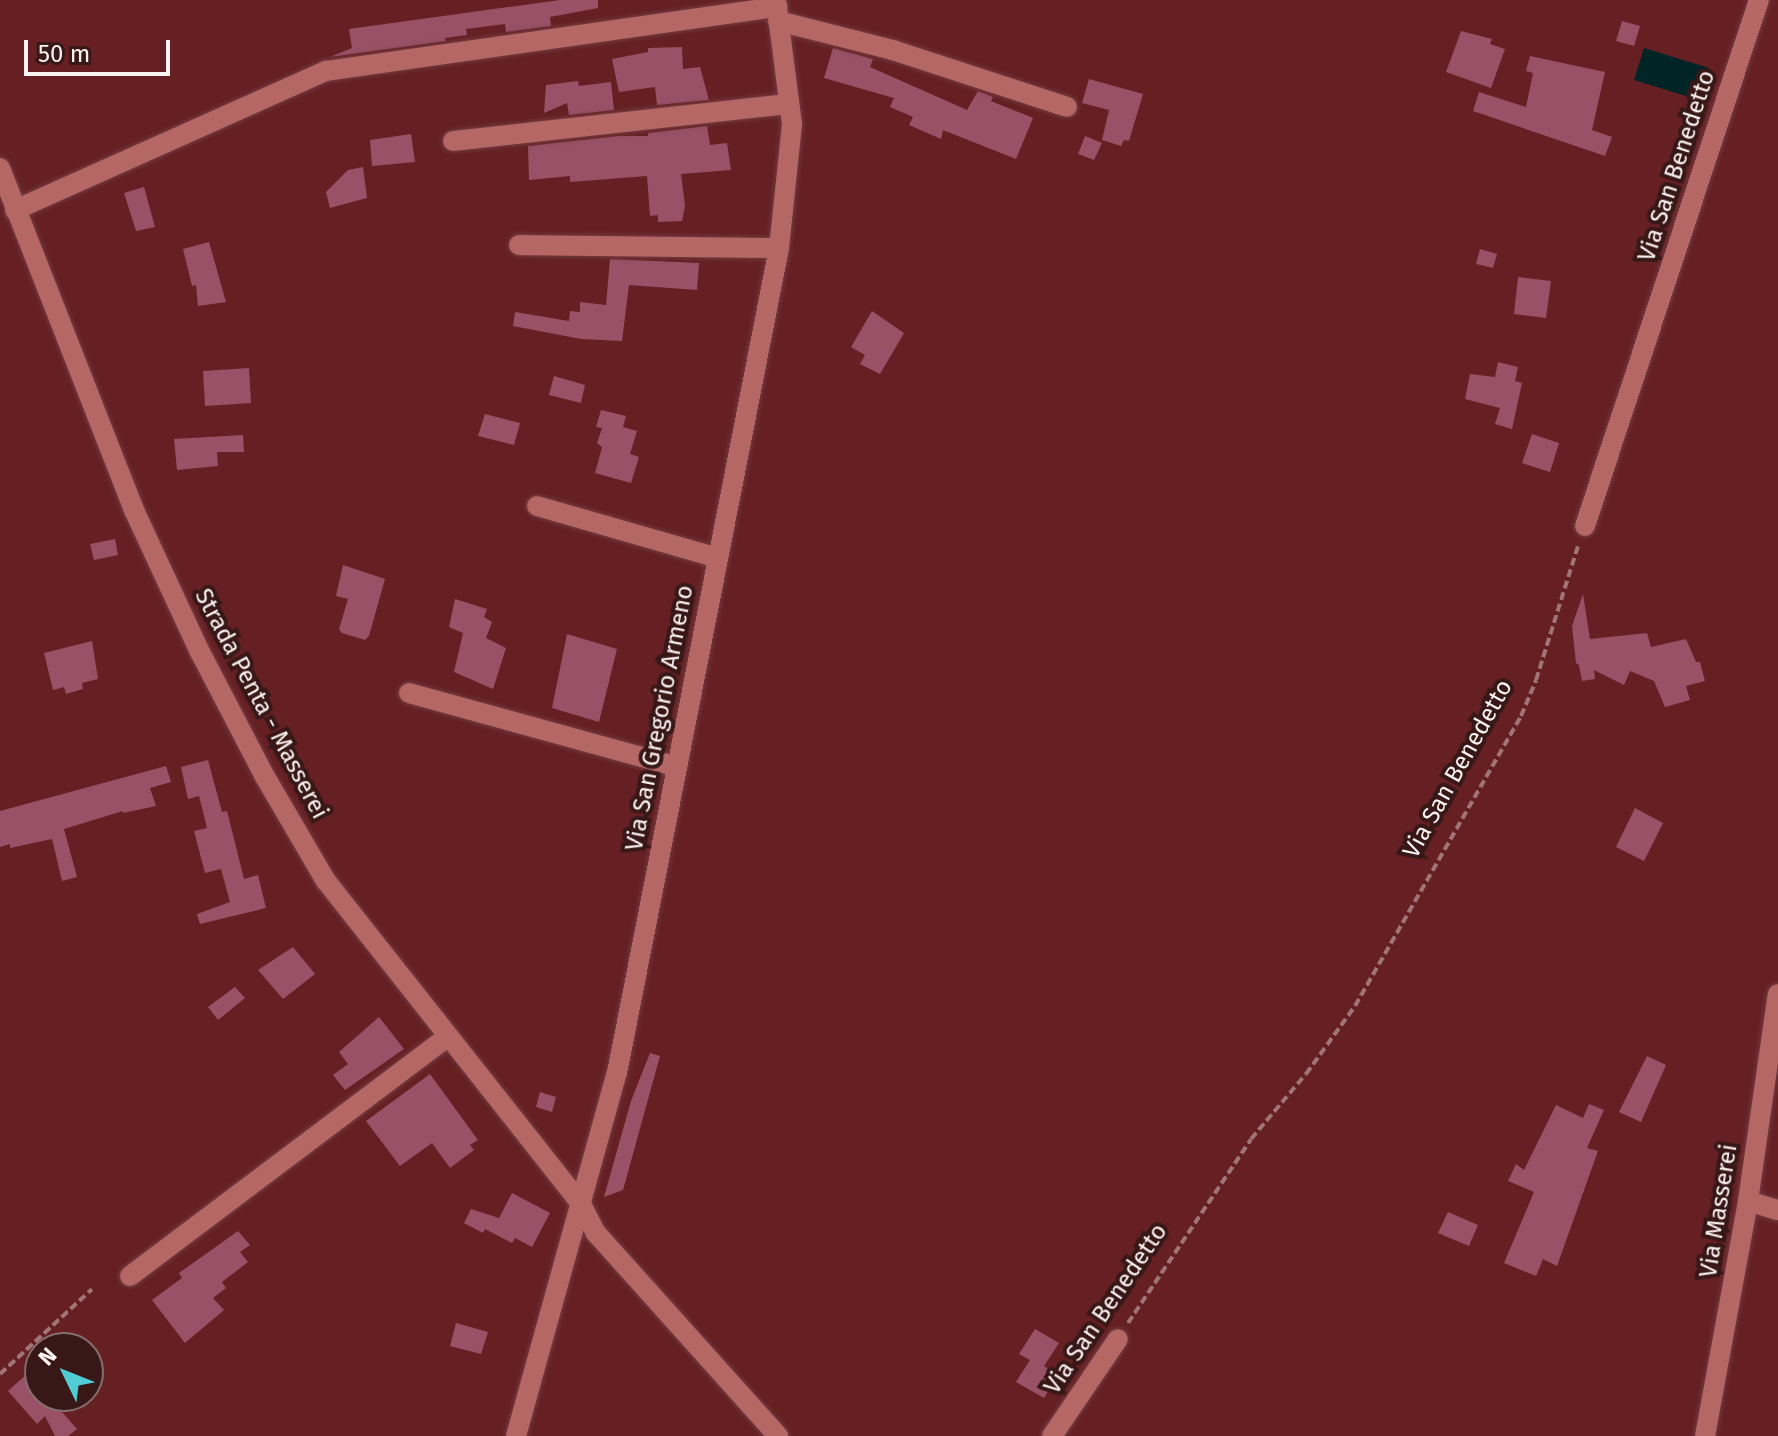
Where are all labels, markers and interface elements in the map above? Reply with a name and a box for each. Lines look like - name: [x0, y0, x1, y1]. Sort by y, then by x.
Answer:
- scale bar: [28, 24, 174, 74]
- text: 50 m: [38, 40, 90, 68]
- street label: Via San Benedetto: [1633, 67, 1721, 265]
- street label: Via San Gregorio Armeno: [620, 583, 700, 853]
- street label: Strada Penta - Masserei: [188, 584, 334, 824]
- street label: Via San Benedetto: [1397, 675, 1519, 863]
- street label: Via Masserei: [1694, 1142, 1744, 1280]
- street label: Via San Benedetto: [1038, 1218, 1174, 1400]
- north arrow: [24, 1332, 104, 1412]
- text: N: [33, 1342, 62, 1371]

